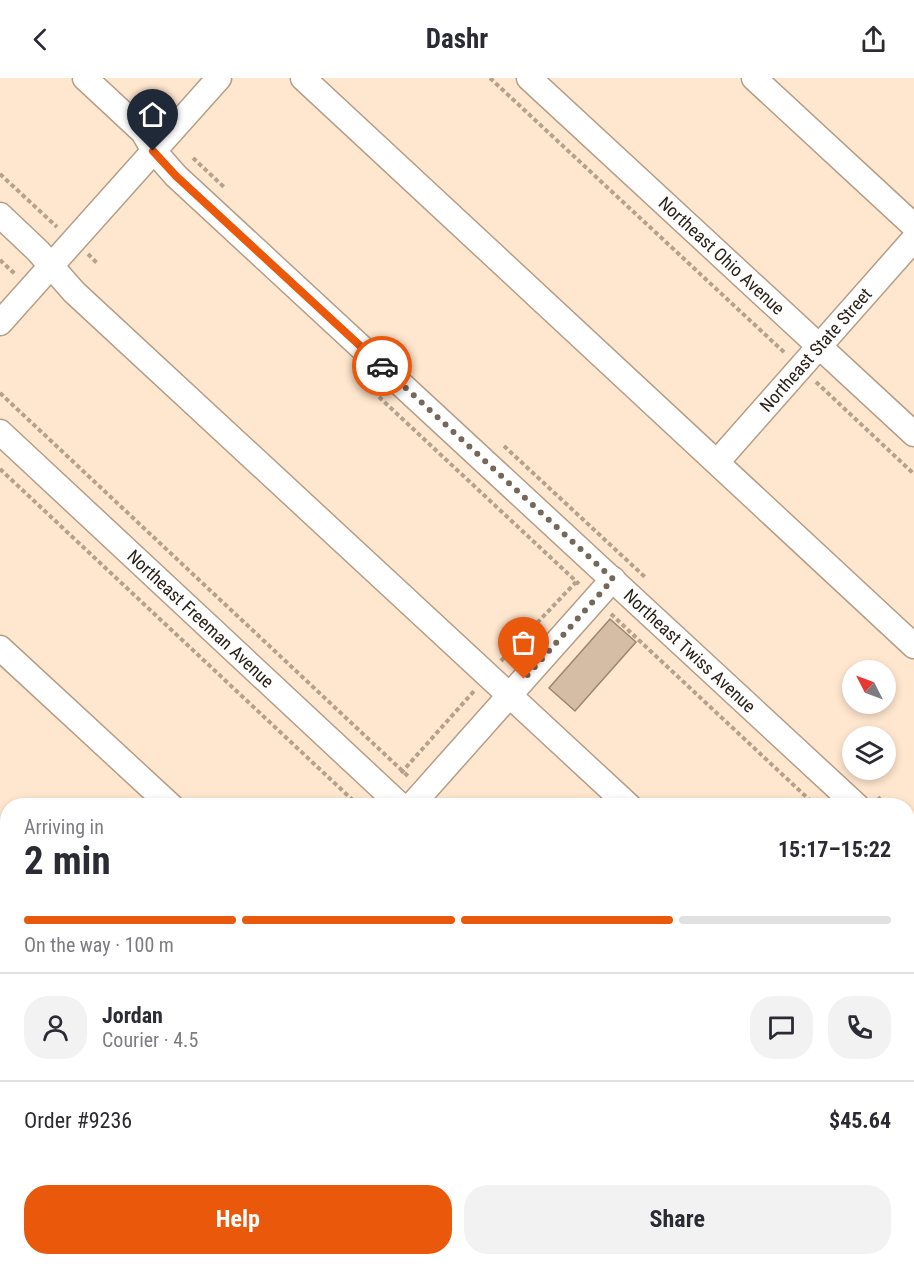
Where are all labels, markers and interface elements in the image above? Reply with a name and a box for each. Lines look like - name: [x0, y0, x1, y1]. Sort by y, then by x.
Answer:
- icon: back: [24, 23, 57, 56]
- text: Dashr: [426, 23, 488, 55]
- icon: share: [857, 23, 890, 56]
- pin: [127, 89, 178, 151]
- icon: home: [136, 98, 169, 131]
- street label: Northeast Ohio Avenue: [655, 192, 789, 319]
- street label: Northeast State Street: [755, 283, 876, 416]
- courier: [352, 336, 412, 396]
- icon: car: [366, 350, 399, 383]
- street label: Northeast Freeman Avenue: [123, 545, 278, 692]
- street label: Northeast Twiss Avenue: [620, 585, 760, 717]
- pin: [498, 617, 549, 679]
- icon: bag: [507, 626, 540, 659]
- north arrow: [842, 660, 896, 714]
- map controls: [842, 660, 896, 780]
- button: layers: [842, 726, 896, 780]
- text: Arriving in: [24, 815, 104, 839]
- text: 15:17–15:22: [778, 837, 891, 862]
- text: 2 min: [24, 838, 111, 884]
- text: On the way · 100 m: [24, 933, 174, 957]
- button: person: [24, 996, 87, 1059]
- button: chat: [750, 996, 813, 1059]
- button: phone: [828, 996, 891, 1059]
- text: Jordan: [102, 1003, 163, 1028]
- text: Courier · 4.5: [102, 1028, 198, 1052]
- text: Order #9236: [24, 1108, 132, 1133]
- text: $45.64: [829, 1108, 891, 1133]
- button: Help: [24, 1185, 452, 1254]
- button: Share: [464, 1185, 891, 1254]

